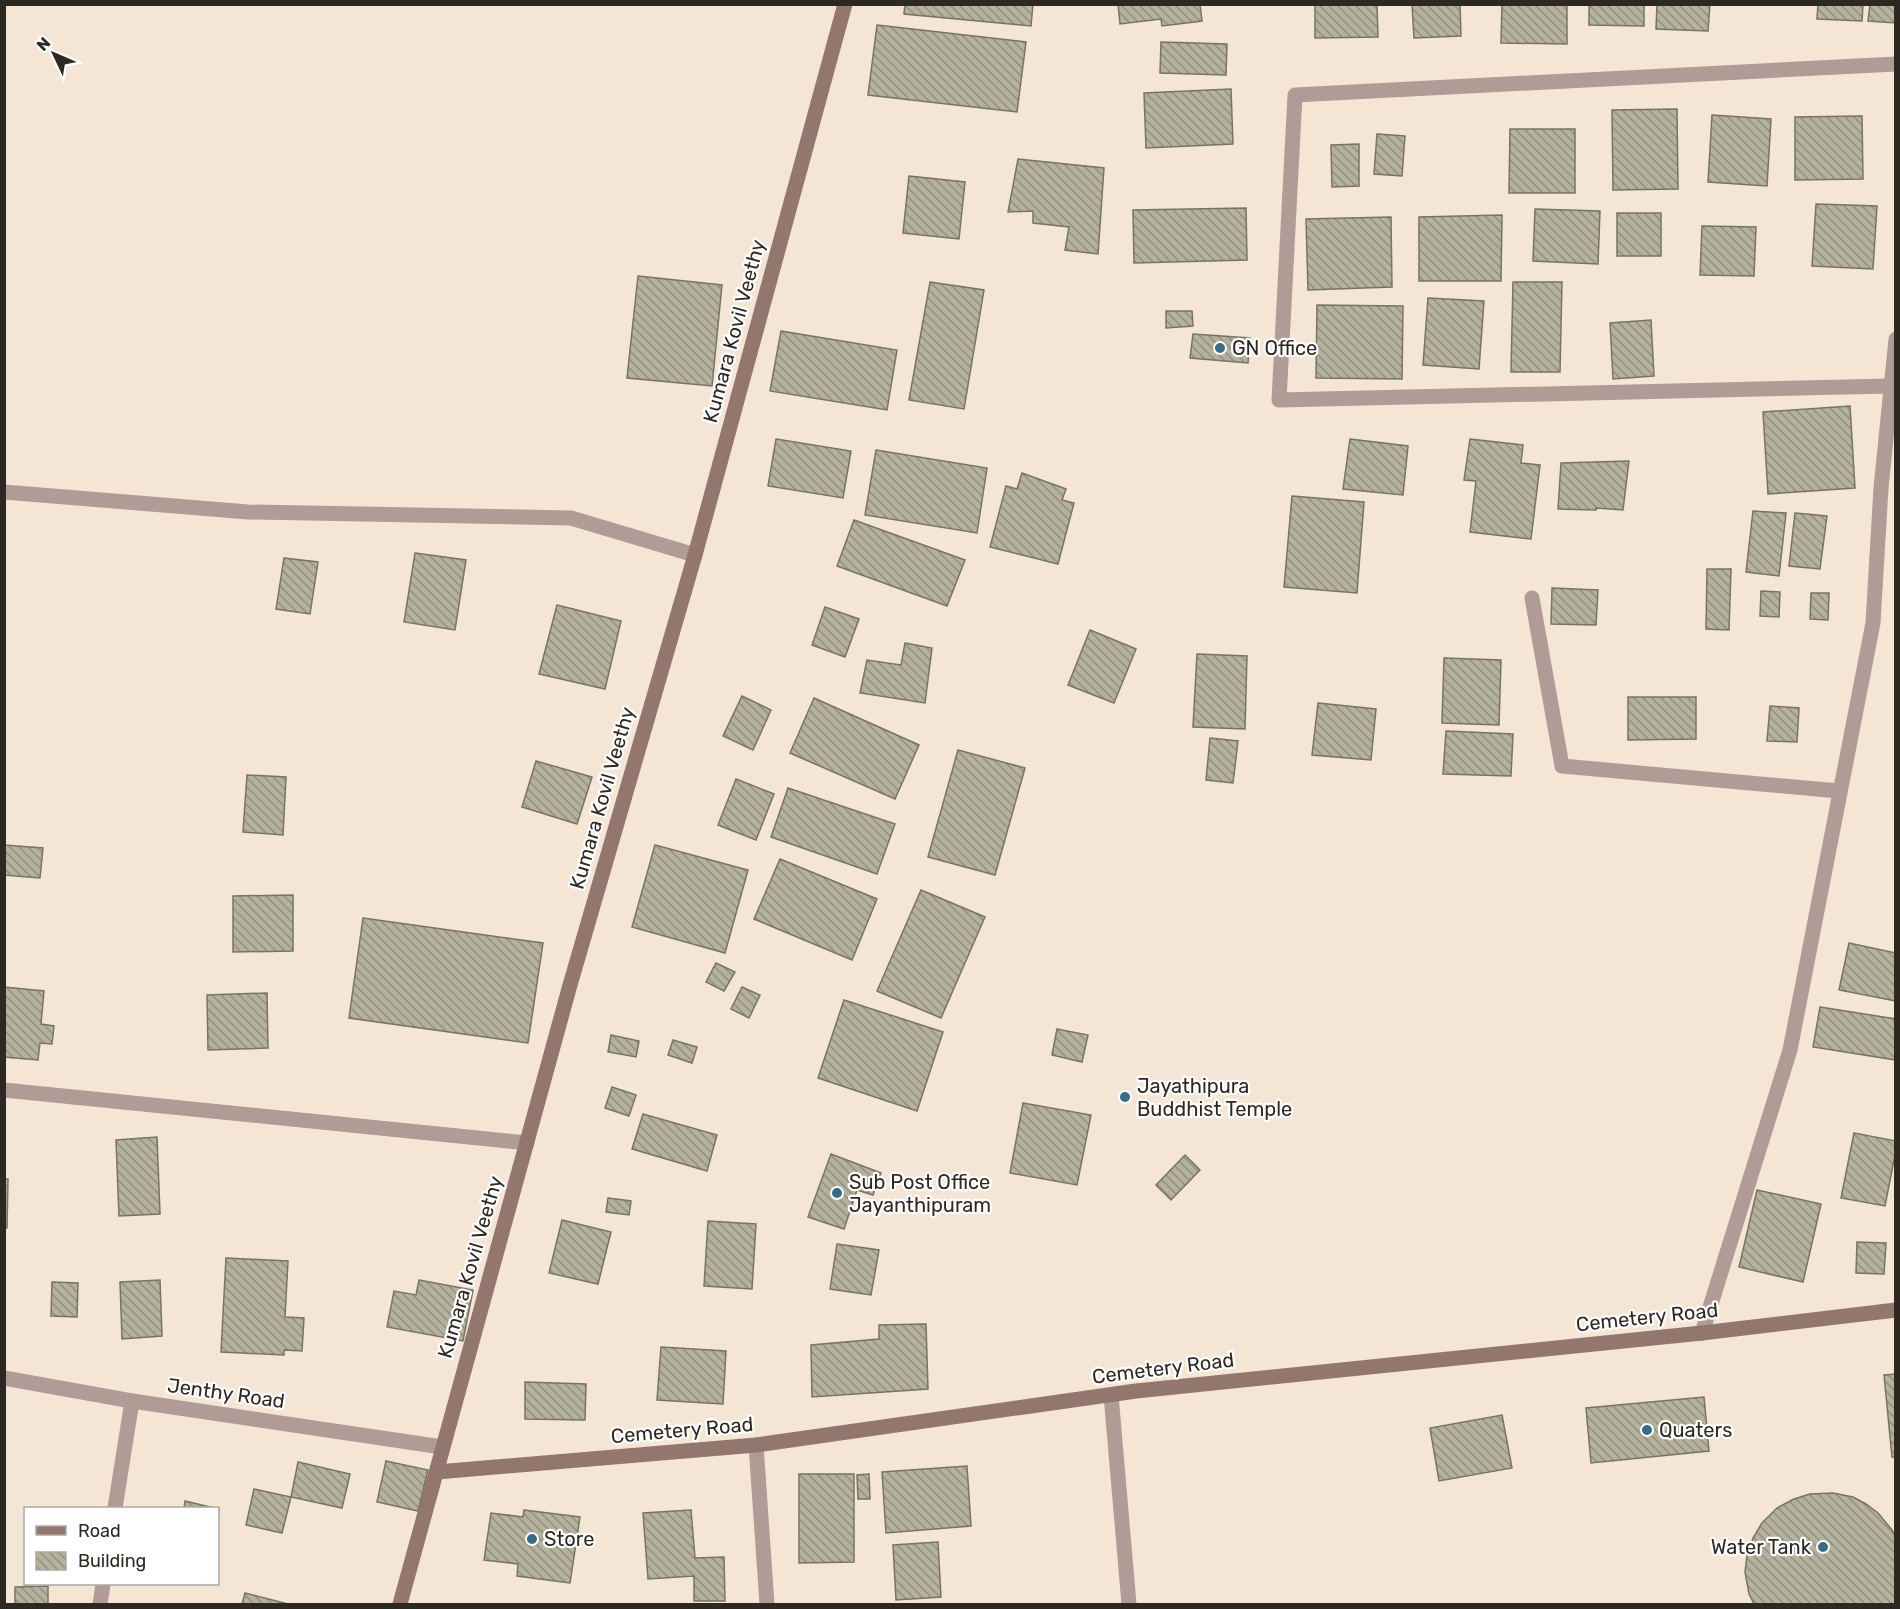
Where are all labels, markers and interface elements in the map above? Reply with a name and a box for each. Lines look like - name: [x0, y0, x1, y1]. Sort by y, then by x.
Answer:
- north arrow: [24, 24, 84, 84]
- text: N: [33, 33, 54, 55]
- street label: Kumara Kovil Veethy: [698, 237, 770, 425]
- place label: GN Office: [1232, 336, 1317, 360]
- marker: GN Office: [1213, 341, 1227, 355]
- street label: Kumara Kovil Veethy: [564, 704, 640, 892]
- place label: Jayathipura Buddhist Temple: [1137, 1074, 1292, 1121]
- marker: Jayathipura Buddhist Temple: [1118, 1090, 1132, 1104]
- place label: Sub Post Office Jayanthipuram: [849, 1170, 991, 1217]
- street label: Kumara Kovil Veethy: [432, 1173, 508, 1361]
- marker: Sub Post Office Jayanthipuram: [830, 1186, 844, 1200]
- street label: Cemetery Road: [1575, 1298, 1719, 1336]
- street label: Cemetery Road: [1091, 1347, 1235, 1389]
- street label: Jenthy Road: [166, 1373, 286, 1413]
- street label: Cemetery Road: [610, 1412, 754, 1448]
- place label: Quaters: [1659, 1418, 1732, 1442]
- marker: Quaters: [1640, 1423, 1654, 1437]
- legend: [24, 1507, 219, 1585]
- text: Road: [78, 1520, 121, 1542]
- place label: Store: [544, 1527, 594, 1551]
- marker: Store: [525, 1532, 539, 1546]
- place label: Water Tank: [1711, 1535, 1812, 1559]
- marker: Water Tank: [1816, 1540, 1830, 1554]
- text: Building: [78, 1550, 146, 1572]

